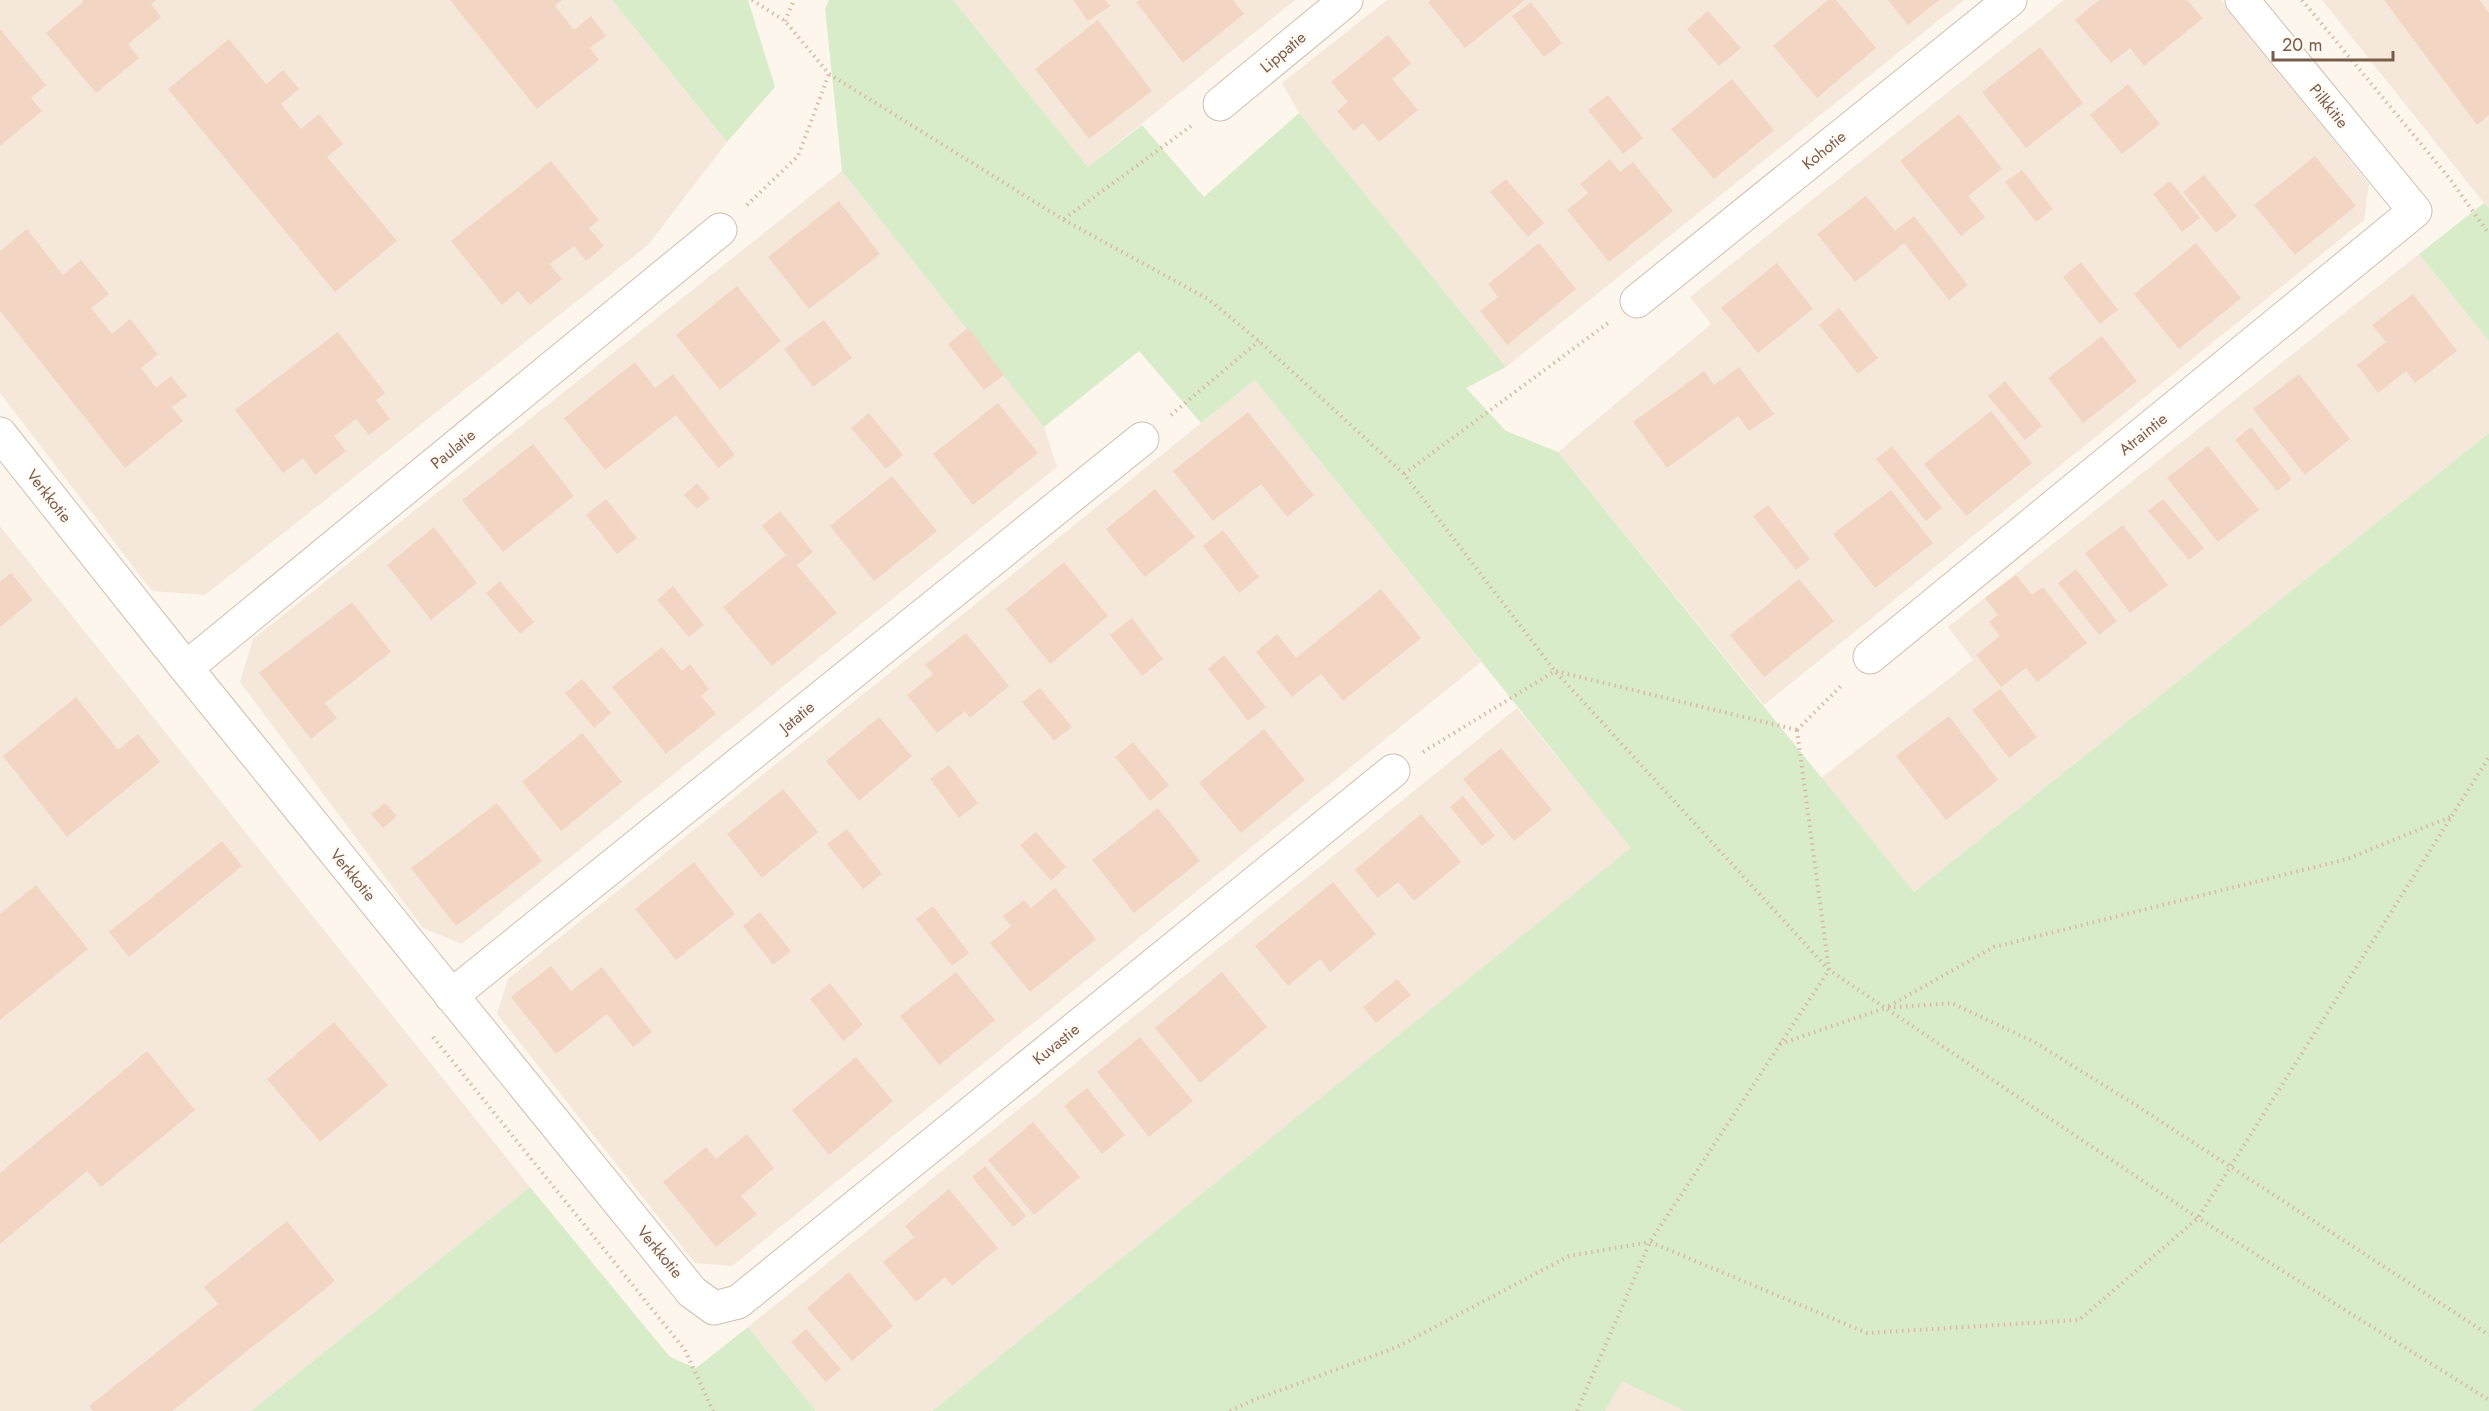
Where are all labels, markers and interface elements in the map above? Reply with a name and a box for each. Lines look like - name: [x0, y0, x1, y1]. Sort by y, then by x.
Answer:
- scale bar: [2273, 24, 2393, 62]
- street label: Lippatie: [1255, 26, 1311, 78]
- text: 20 m: [2282, 32, 2322, 58]
- street label: Pilkkitie: [2304, 79, 2354, 133]
- street label: Kohotie: [1797, 125, 1851, 175]
- street label: Atraintie: [2114, 407, 2172, 461]
- street label: Paulatie: [426, 424, 480, 474]
- street label: Verkkotie: [21, 465, 77, 527]
- street label: Jatatie: [773, 696, 820, 740]
- street label: Verkkotie: [325, 844, 381, 906]
- street label: Kuvastie: [1028, 1018, 1084, 1070]
- street label: Verkkotie: [632, 1221, 688, 1283]

